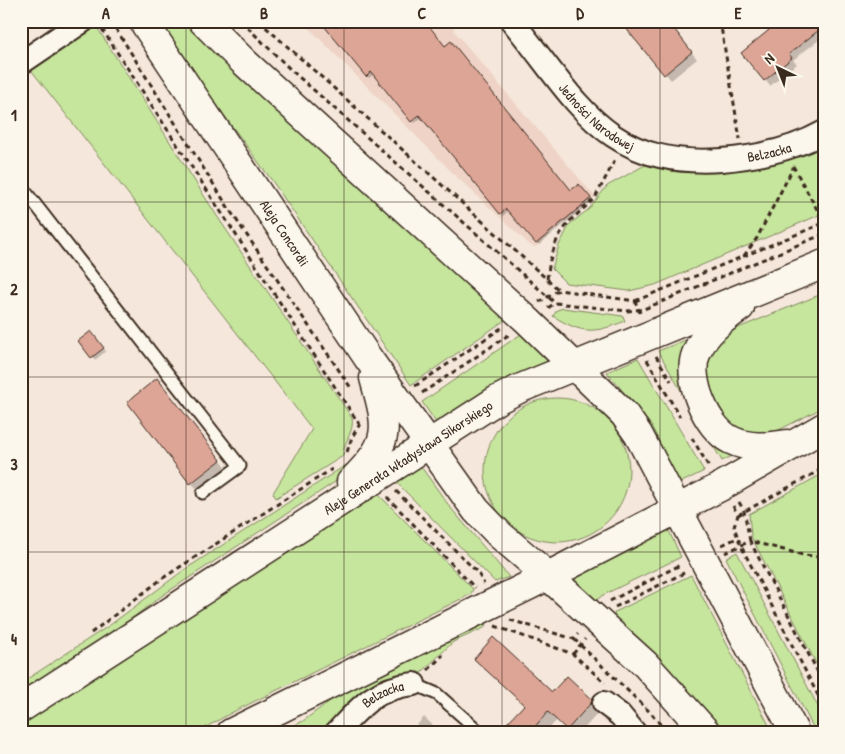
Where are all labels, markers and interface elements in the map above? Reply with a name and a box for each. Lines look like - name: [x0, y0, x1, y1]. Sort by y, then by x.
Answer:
- text: A: [102, 2, 110, 24]
- text: B: [260, 2, 268, 24]
- text: C: [418, 2, 427, 24]
- text: D: [576, 2, 584, 24]
- text: E: [734, 2, 742, 24]
- north arrow: [752, 42, 802, 92]
- text: N: [760, 48, 778, 68]
- street label: Jedności Narodowej: [555, 79, 638, 156]
- text: 1: [11, 104, 17, 126]
- street label: Belzacka: [746, 137, 794, 166]
- street label: Aleja Concordii: [256, 196, 314, 270]
- text: 2: [10, 278, 18, 300]
- street label: Aleje Generała Władysława Sikorskiego: [319, 395, 496, 519]
- text: 3: [10, 453, 18, 475]
- text: 4: [11, 628, 17, 650]
- street label: Belzacka: [357, 676, 406, 712]

